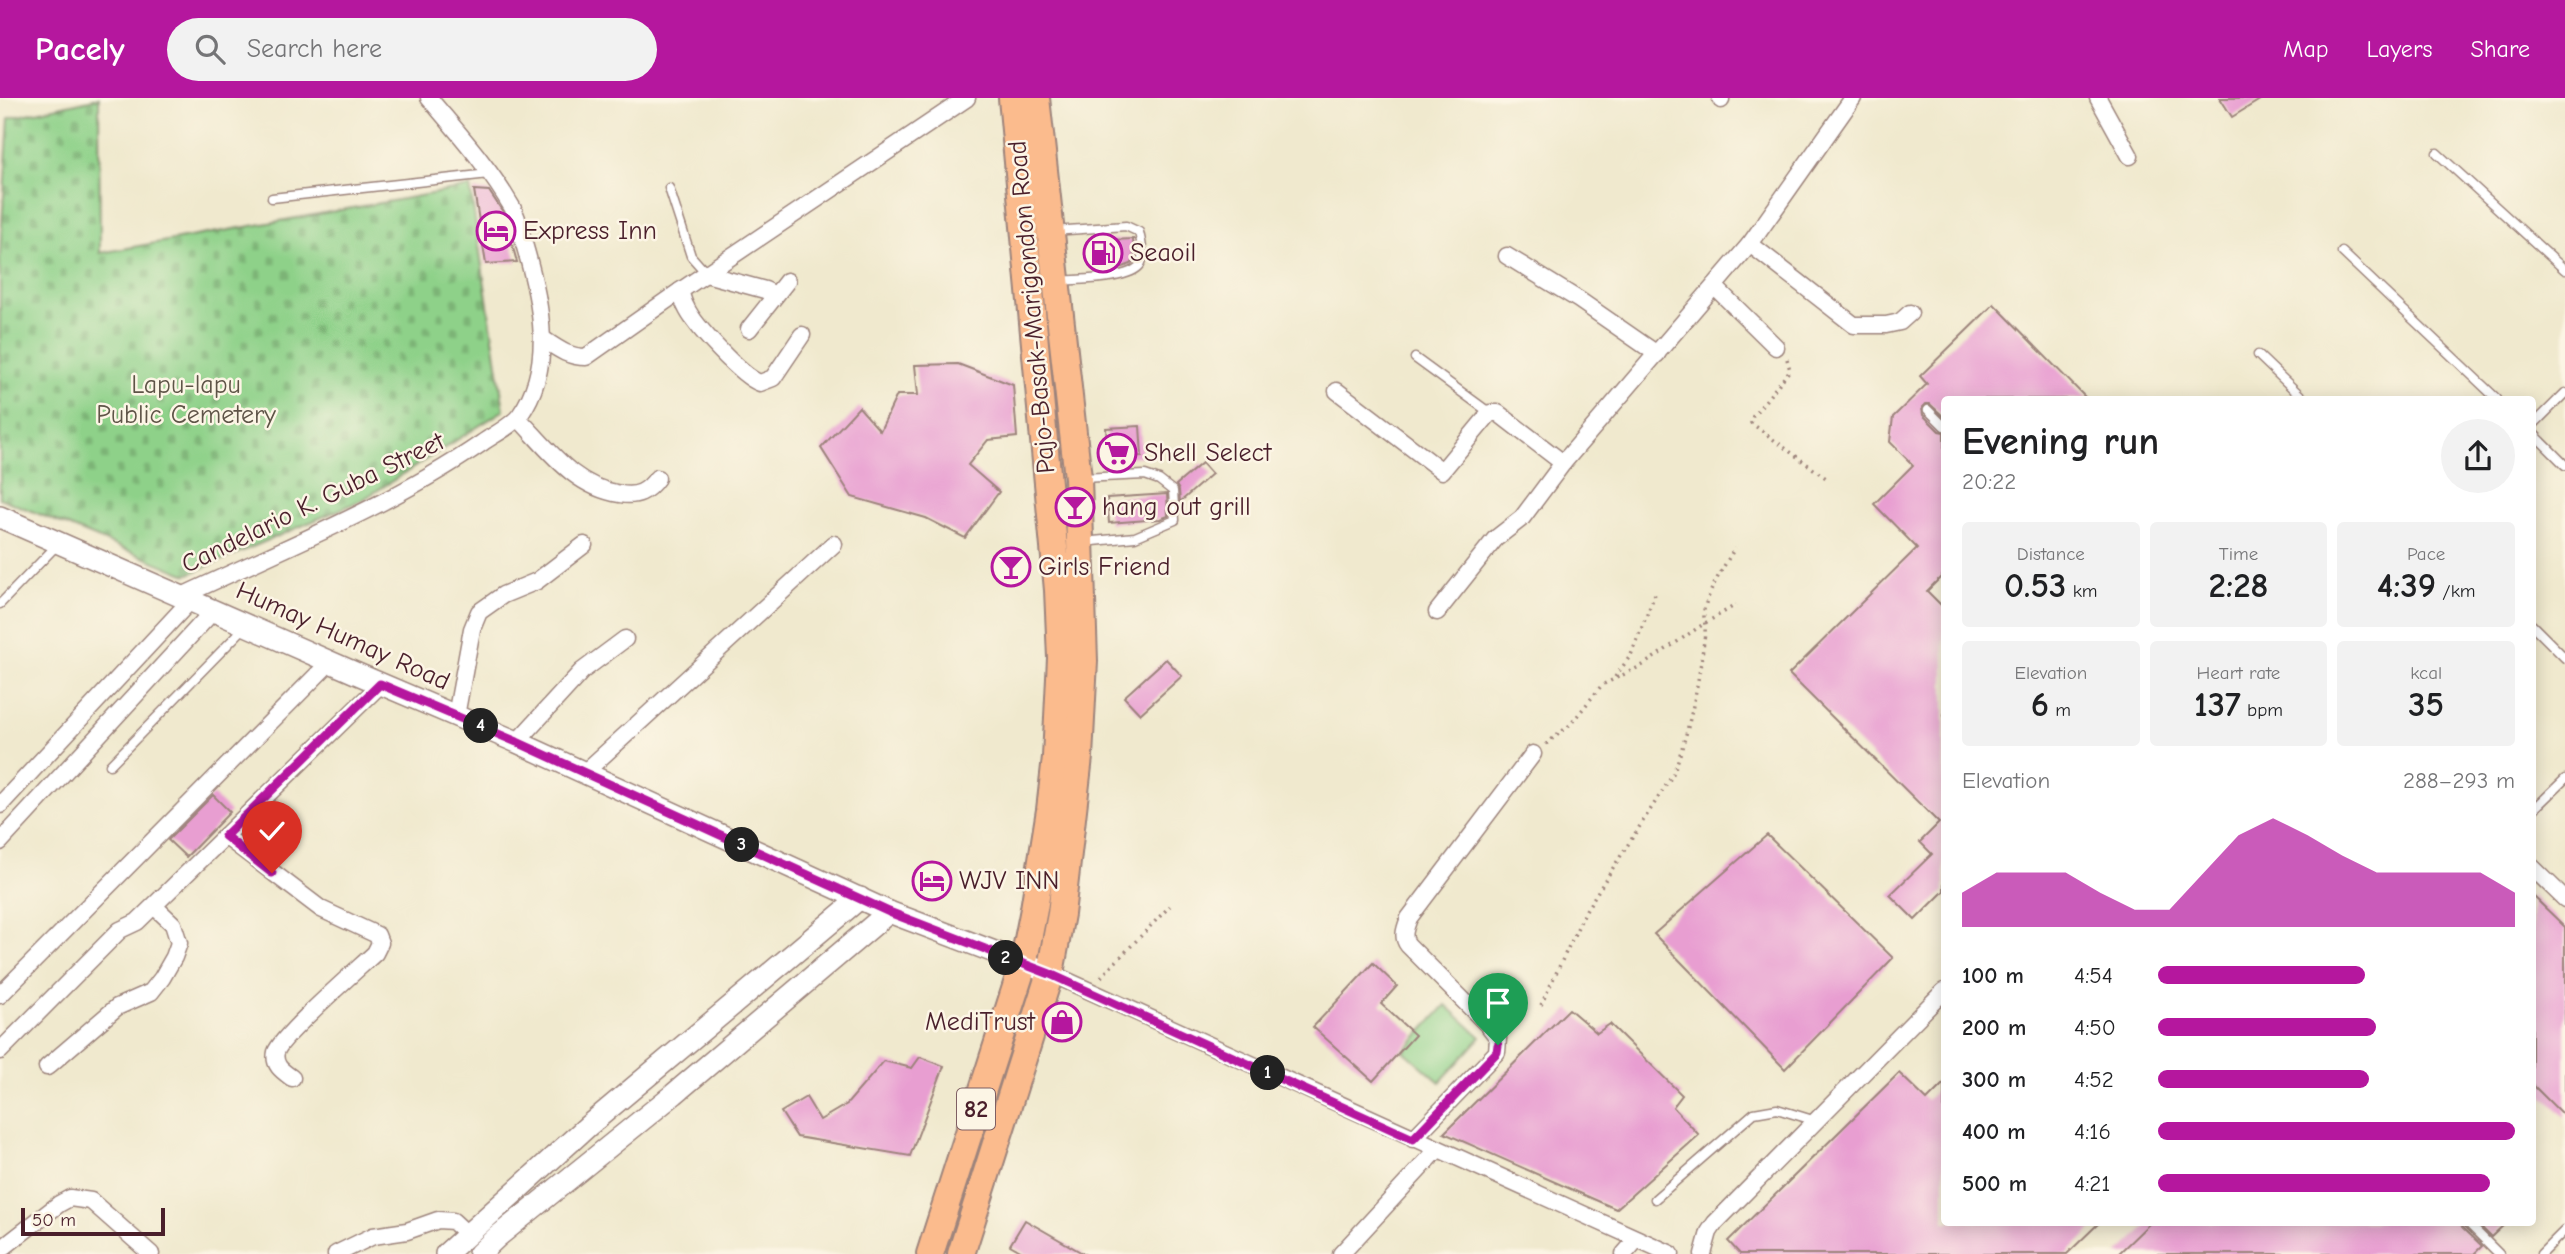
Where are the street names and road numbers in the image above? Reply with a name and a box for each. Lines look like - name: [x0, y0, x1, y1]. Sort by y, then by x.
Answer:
- street label: Pajo-Basak-Marigondon Road: [1003, 139, 1061, 475]
- street label: Candelario K. Guba Street: [177, 426, 451, 580]
- street label: Humay Humay Road: [231, 575, 455, 697]
- road number: 82: [957, 1088, 995, 1129]

